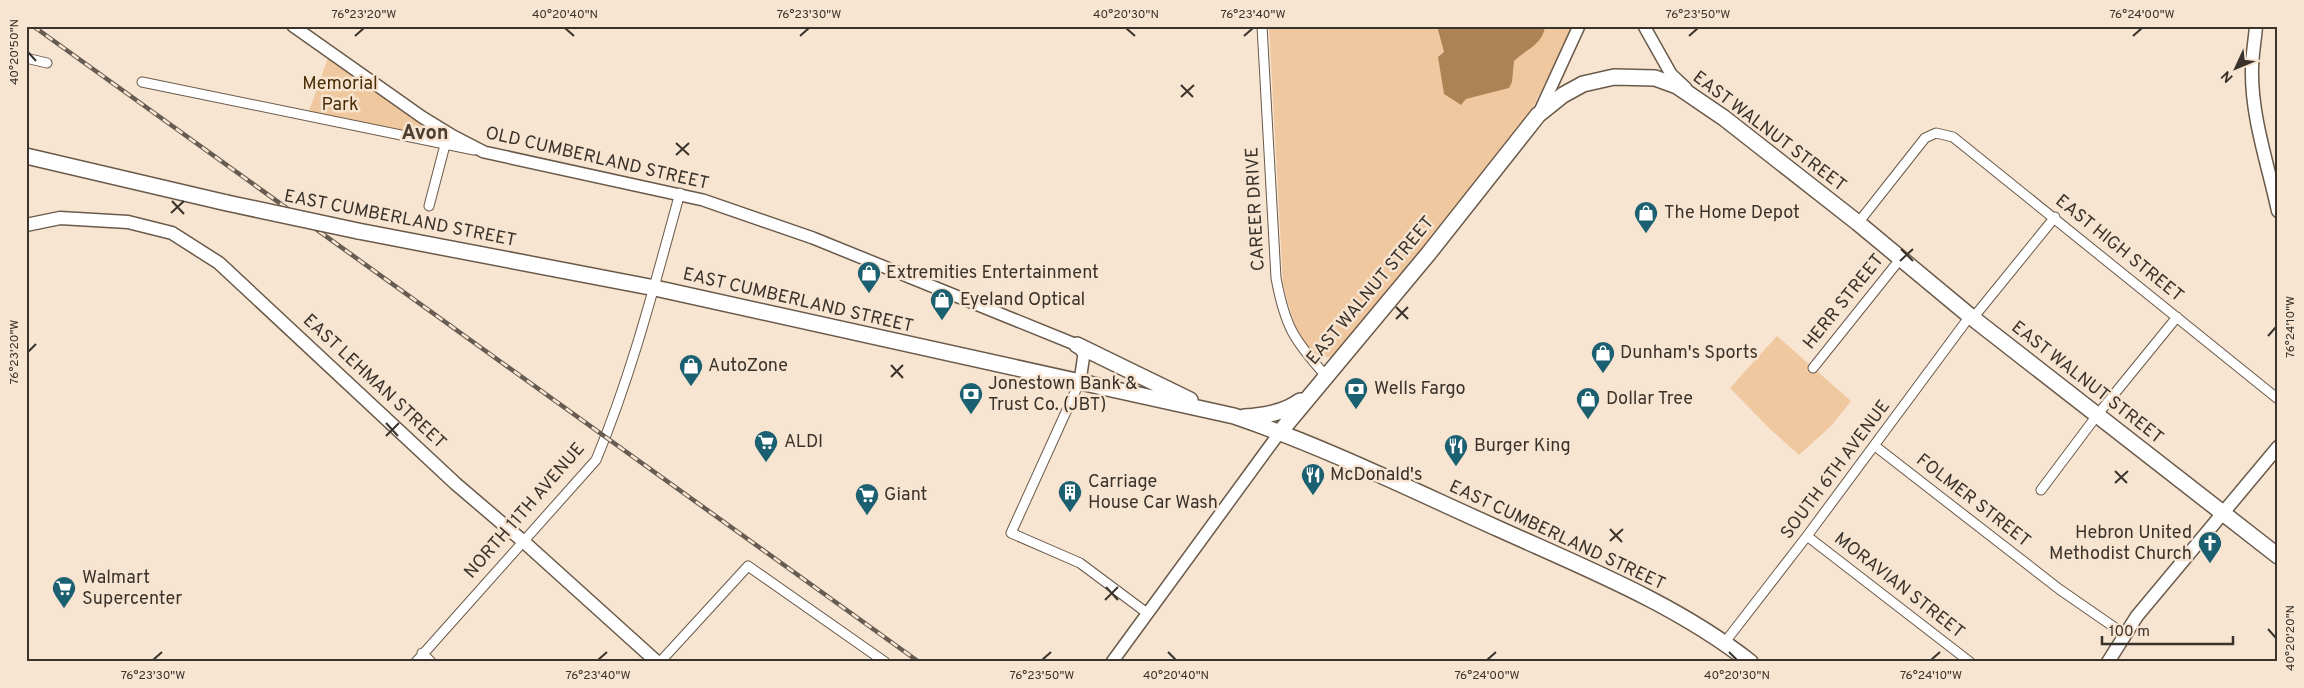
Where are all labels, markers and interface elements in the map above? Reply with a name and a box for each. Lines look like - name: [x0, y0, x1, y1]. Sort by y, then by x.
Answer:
- text: 76°23'20"W: [332, 7, 396, 23]
- text: 40°20'40"N: [532, 7, 598, 23]
- text: 76°23'30"W: [777, 7, 841, 23]
- text: 40°20'30"N: [1093, 7, 1159, 23]
- text: 76°23'40"W: [1221, 7, 1285, 23]
- text: 76°23'50"W: [1666, 7, 1730, 23]
- text: 76°24'00"W: [2109, 7, 2175, 23]
- text: 40°20'50"N: [7, 19, 23, 85]
- north arrow: [2212, 42, 2262, 92]
- text: N: [2218, 66, 2237, 86]
- street label: EAST WALNUT STREET: [1687, 67, 1851, 197]
- park label: Memorial Park: [302, 73, 378, 117]
- district label: Avon: [401, 121, 449, 147]
- street label: OLD CUMBERLAND STREET: [483, 122, 711, 196]
- street label: CAREER DRIVE: [1241, 146, 1271, 272]
- street label: EAST CUMBERLAND STREET: [282, 185, 518, 253]
- street label: EAST HIGH STREET: [2050, 190, 2188, 308]
- shop icon: The Home Depot: [1633, 200, 1659, 234]
- place label: The Home Depot: [1664, 202, 1800, 225]
- street label: EAST WALNUT STREET: [1302, 212, 1440, 370]
- street label: HERR STREET: [1799, 250, 1889, 354]
- shop icon: Extremities Entertainment: [856, 260, 882, 294]
- place label: Extremities Entertainment: [886, 262, 1099, 285]
- street label: EAST CUMBERLAND STREET: [680, 263, 916, 339]
- shop icon: Eyeland Optical: [929, 287, 955, 321]
- place label: Eyeland Optical: [960, 289, 1085, 312]
- text: 76°24'10"W: [2283, 296, 2299, 358]
- street label: EAST LEHMAN STREET: [297, 309, 451, 455]
- street label: EAST WALNUT STREET: [2006, 316, 2168, 450]
- text: 76°23'20"W: [7, 320, 23, 384]
- shop icon: Dunham's Sports: [1590, 340, 1616, 374]
- place label: Dunham's Sports: [1620, 342, 1758, 365]
- shop icon: AutoZone: [678, 353, 704, 387]
- place label: AutoZone: [708, 355, 788, 378]
- place label: Jonestown Bank & Trust Co. (JBT): [988, 373, 1137, 417]
- bank icon: Wells Fargo: [1343, 376, 1369, 410]
- place label: Wells Fargo: [1374, 378, 1466, 401]
- bank icon: Jonestown Bank & Trust Co. (JBT): [958, 381, 984, 415]
- shop icon: Dollar Tree: [1575, 386, 1601, 420]
- place label: Dollar Tree: [1606, 388, 1693, 411]
- street label: SOUTH 6TH AVENUE: [1776, 396, 1896, 544]
- supermarket icon: ALDI: [753, 429, 779, 463]
- place label: ALDI: [784, 431, 823, 454]
- restaurant icon: Burger King: [1443, 433, 1469, 467]
- place label: Burger King: [1474, 435, 1571, 458]
- street label: NORTH 11TH AVENUE: [460, 438, 590, 584]
- street label: FOLMER STREET: [1911, 449, 2035, 553]
- restaurant icon: McDonald's: [1300, 462, 1326, 496]
- place label: McDonald's: [1330, 464, 1422, 487]
- place label: Carriage House Car Wash: [1088, 471, 1218, 515]
- street label: EAST CUMBERLAND STREET: [1445, 476, 1669, 596]
- building icon: Carriage House Car Wash: [1057, 479, 1083, 513]
- supermarket icon: Giant: [854, 482, 880, 516]
- place label: Giant: [884, 484, 927, 507]
- place label: Hebron United Methodist Church: [2049, 522, 2192, 566]
- street label: MORAVIAN STREET: [1829, 528, 1969, 644]
- church icon: Hebron United Methodist Church: [2197, 530, 2223, 564]
- place label: Walmart Supercenter: [82, 567, 182, 611]
- supermarket icon: Walmart Supercenter: [51, 575, 77, 609]
- text: 40°20'20"N: [2283, 605, 2299, 671]
- scale bar: [2102, 613, 2233, 645]
- text: 100 m: [2109, 623, 2150, 642]
- text: 76°23'30"W: [121, 668, 185, 684]
- text: 76°23'40"W: [566, 668, 630, 684]
- text: 76°23'50"W: [1010, 668, 1074, 684]
- text: 40°20'40"N: [1143, 668, 1209, 684]
- text: 76°24'00"W: [1454, 668, 1520, 684]
- text: 40°20'30"N: [1704, 668, 1770, 684]
- text: 76°24'10"W: [1900, 668, 1962, 684]

